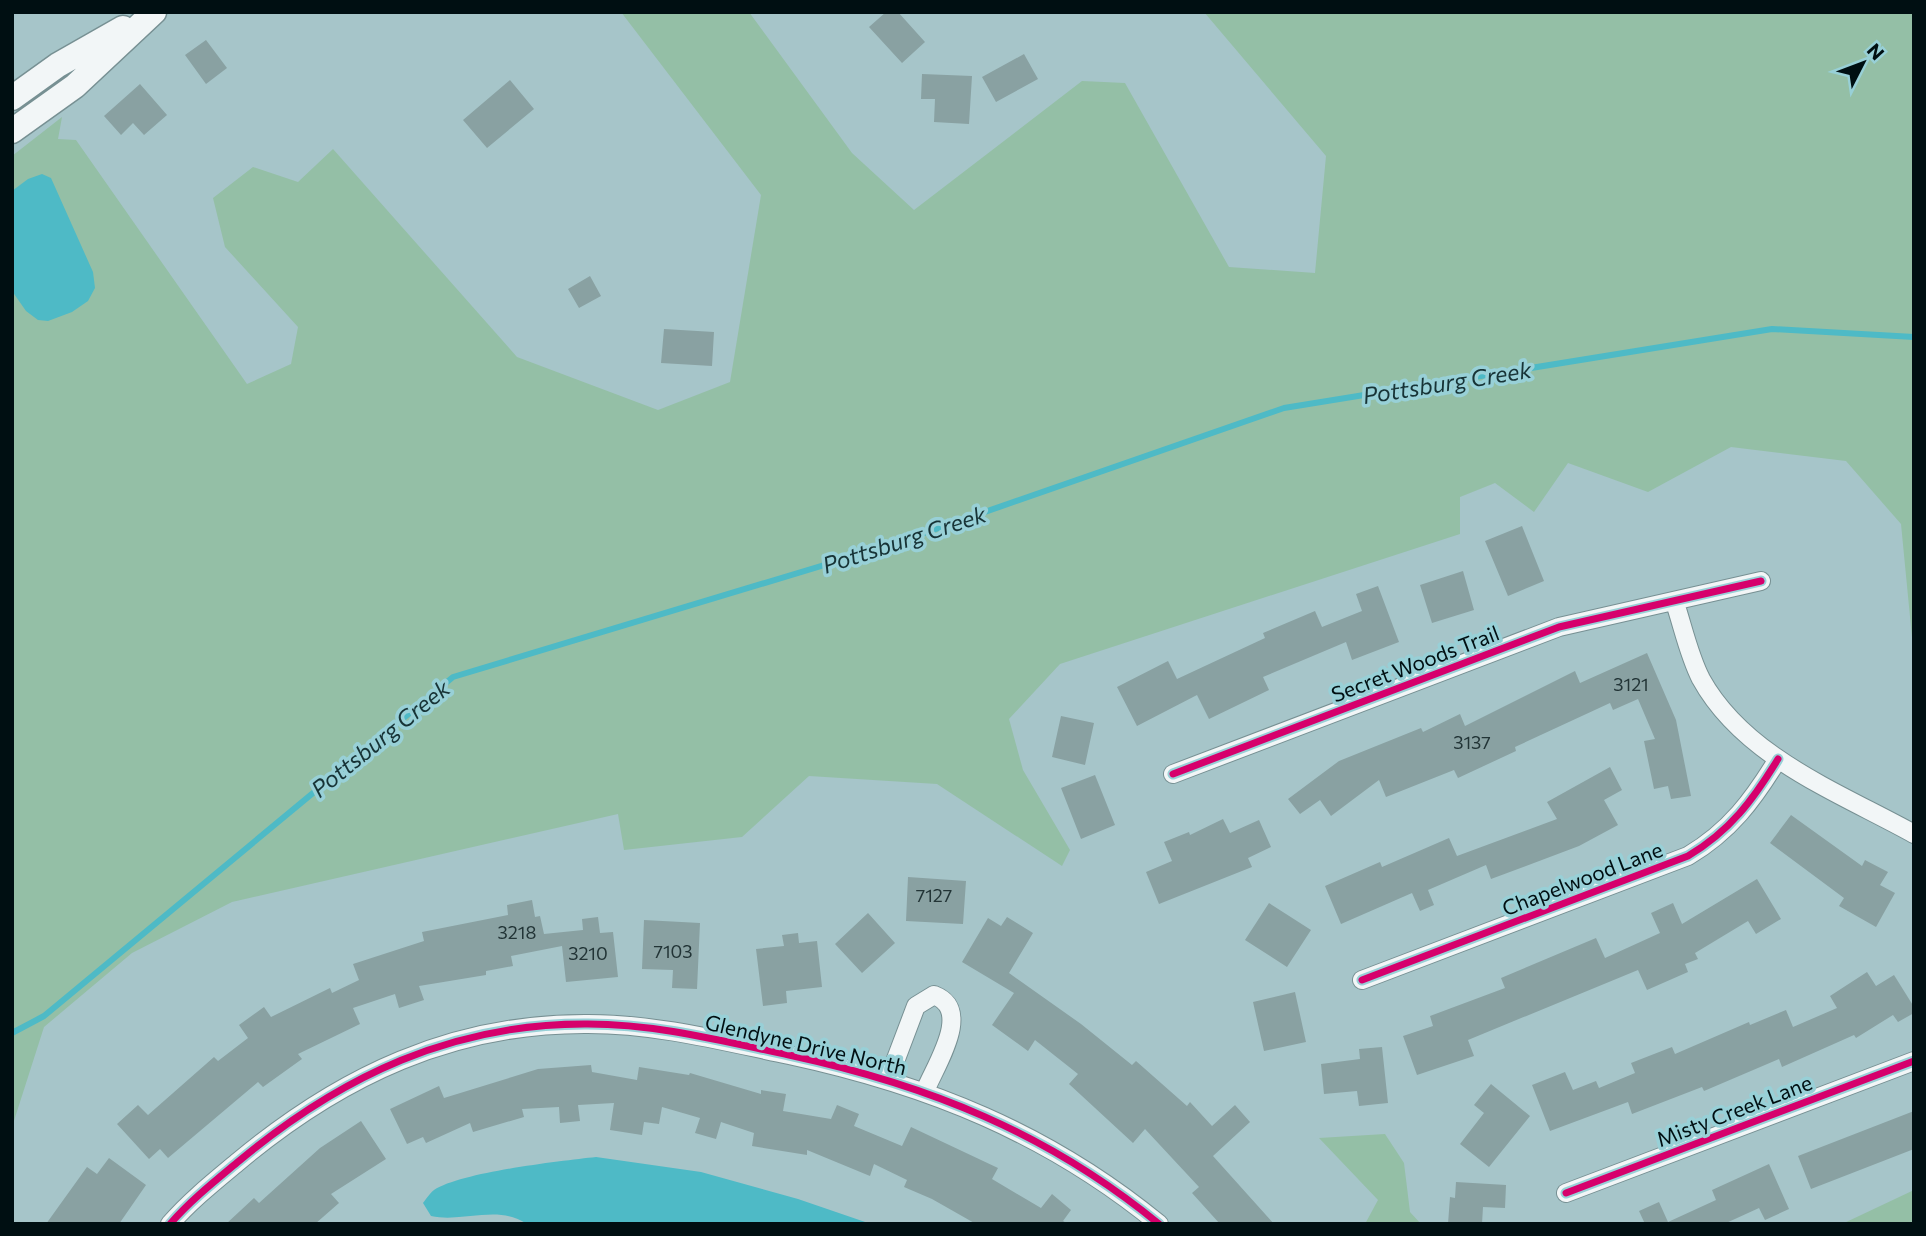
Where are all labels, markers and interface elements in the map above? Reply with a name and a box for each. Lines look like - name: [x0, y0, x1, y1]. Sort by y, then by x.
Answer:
- north arrow: [1828, 28, 1898, 98]
- text: N: [1863, 38, 1889, 64]
- water label: Pottsburg Creek: [1361, 355, 1534, 409]
- water label: Pottsburg Creek: [819, 499, 990, 579]
- street label: Secret Woods Trail: [1328, 619, 1502, 707]
- water label: Pottsburg Creek: [305, 673, 455, 803]
- house number: 3121: [1613, 673, 1649, 695]
- house number: 3137: [1453, 731, 1491, 753]
- street label: Chapelwood Lane: [1498, 836, 1666, 920]
- house number: 7127: [916, 884, 952, 906]
- house number: 3218: [498, 921, 536, 943]
- house number: 7103: [653, 940, 693, 962]
- house number: 3210: [568, 942, 608, 964]
- street label: Glendyne Drive North: [703, 1009, 909, 1079]
- street label: Misty Creek Lane: [1653, 1069, 1815, 1151]

